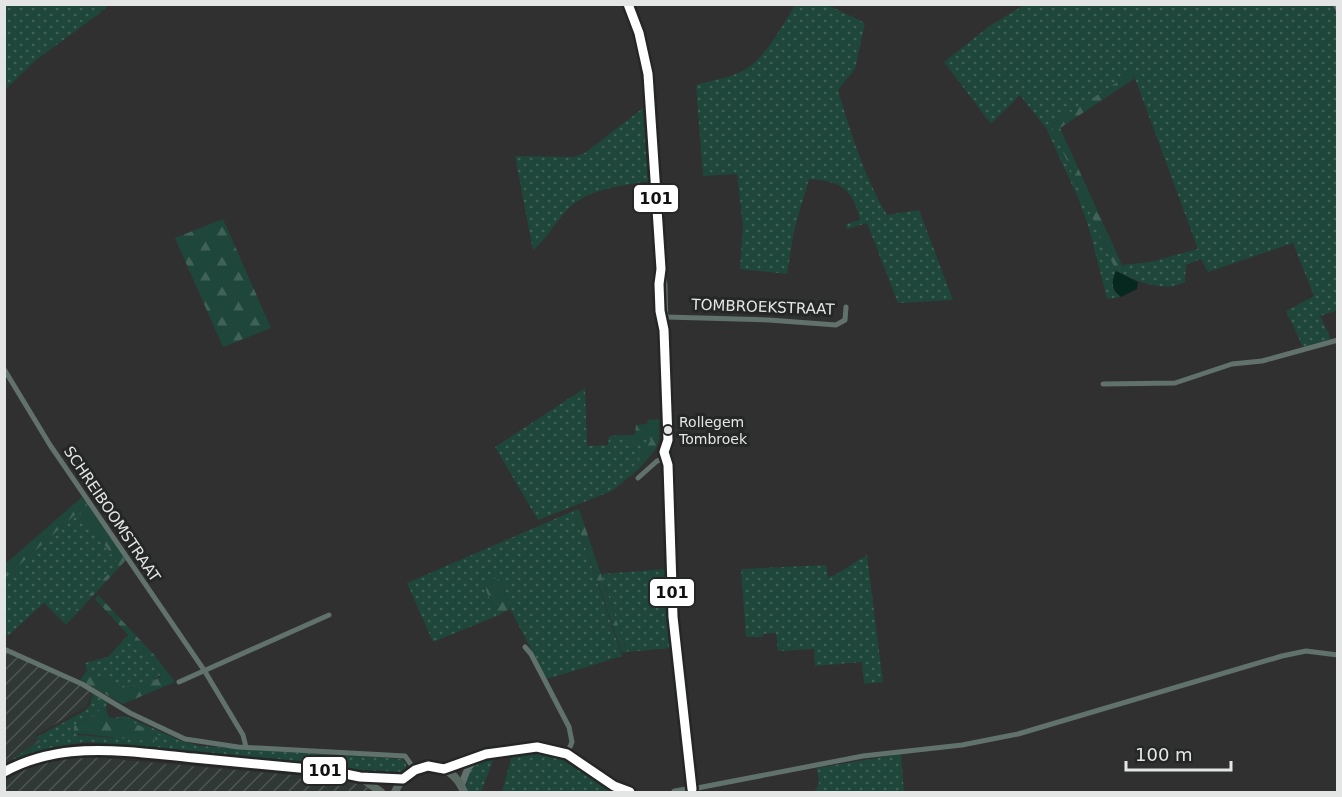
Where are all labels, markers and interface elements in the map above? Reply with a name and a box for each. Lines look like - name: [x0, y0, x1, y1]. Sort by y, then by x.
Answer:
- line badge: 101: [633, 184, 679, 213]
- text: 101: [639, 189, 673, 208]
- street label: TOMBROEKSTRAAT: [690, 295, 836, 319]
- place label: Rollegem Tombroek: [678, 414, 748, 447]
- marker: Rollegem Tombroek: [662, 424, 674, 436]
- street label: SCHREIBOOMSTRAAT: [60, 443, 165, 586]
- line badge: 101: [649, 578, 695, 607]
- text: 101: [655, 583, 689, 602]
- scale bar: [1126, 734, 1231, 772]
- text: 100 m: [1135, 744, 1193, 765]
- line badge: 101: [302, 756, 347, 785]
- text: 101: [308, 761, 342, 780]

